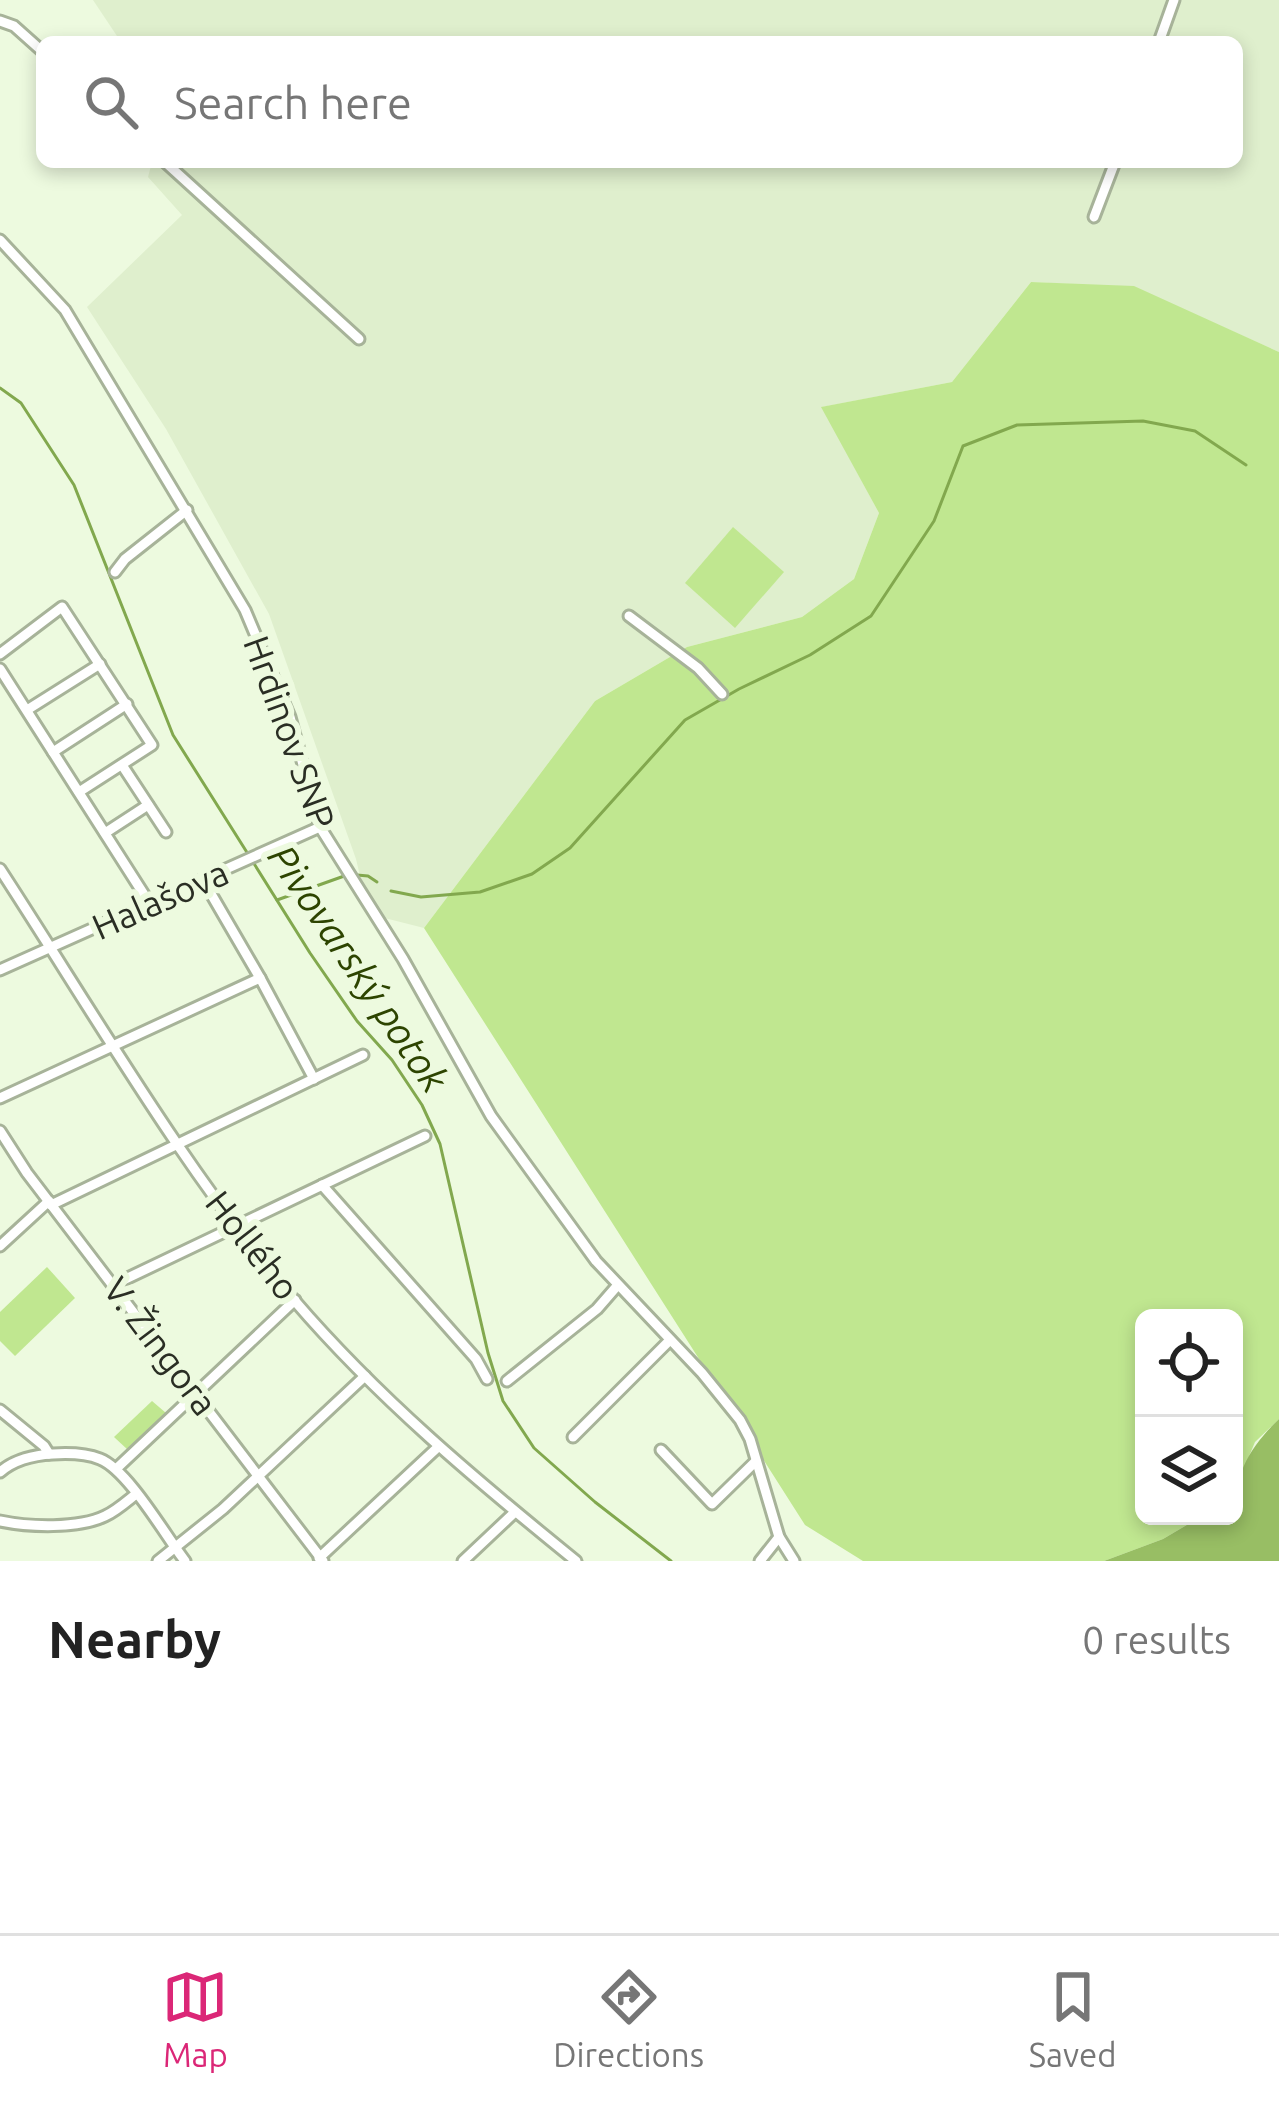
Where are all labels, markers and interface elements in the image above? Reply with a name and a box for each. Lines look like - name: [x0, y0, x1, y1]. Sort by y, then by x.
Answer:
- search box: [36, 36, 1243, 168]
- icon: search: [78, 69, 144, 135]
- text: Search here: [174, 77, 412, 128]
- street label: Hrdinov SNP: [236, 630, 344, 834]
- water label: Pivovarský potok: [261, 836, 457, 1100]
- street label: Halašova: [86, 851, 234, 947]
- street label: Hollého: [198, 1183, 308, 1307]
- street label: V. Žingora: [96, 1269, 226, 1423]
- map controls: [1135, 1309, 1243, 1525]
- button: locate: [1135, 1309, 1243, 1417]
- button: layers: [1135, 1417, 1243, 1525]
- text: Nearby: [48, 1610, 221, 1668]
- text: 0 results: [1082, 1618, 1231, 1661]
- tab: Map: [162, 1964, 228, 2073]
- tab: Directions: [553, 1964, 704, 2073]
- tab: Saved: [1029, 1964, 1117, 2073]

